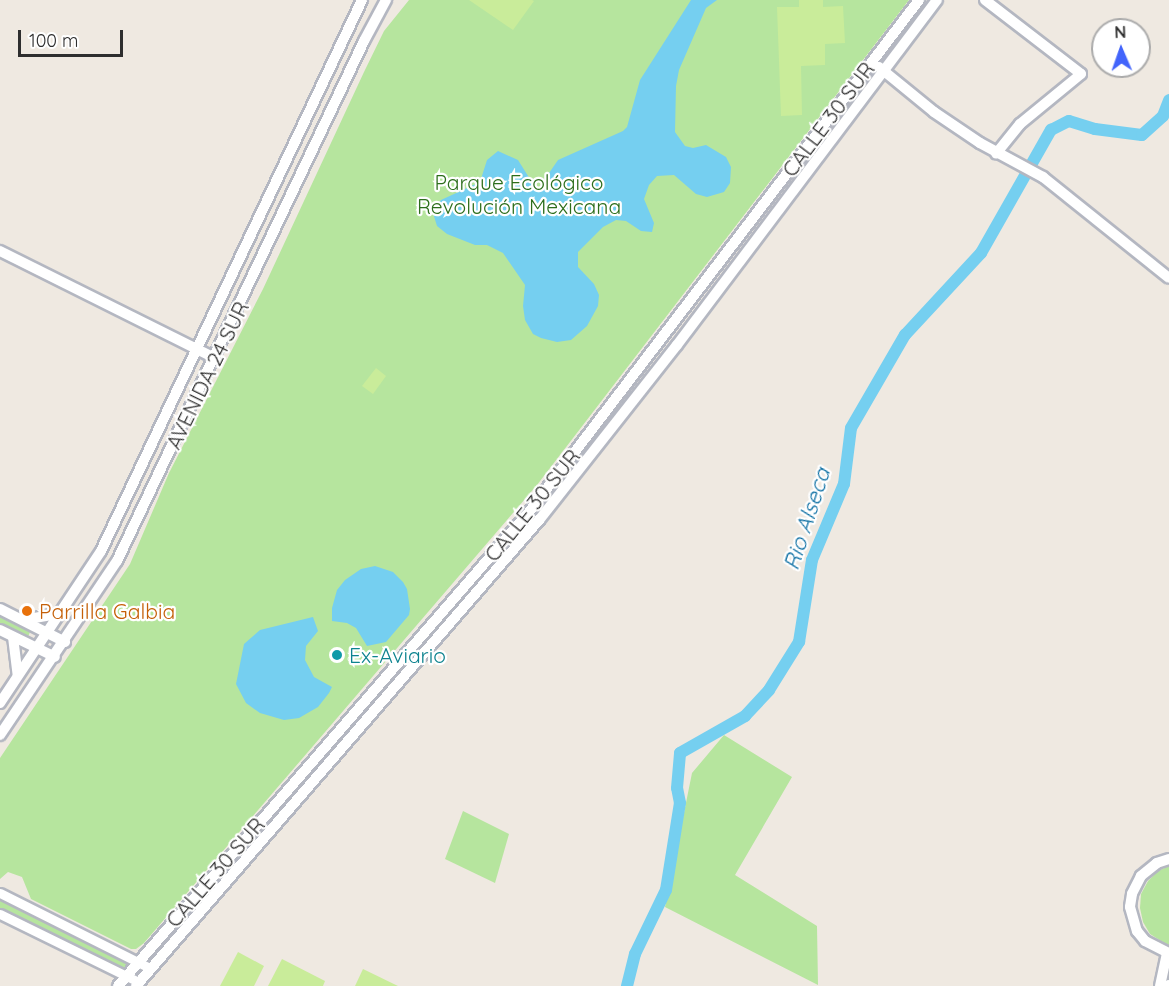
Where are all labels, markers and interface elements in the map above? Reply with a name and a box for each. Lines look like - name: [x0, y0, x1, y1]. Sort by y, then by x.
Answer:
- scale bar: [21, 18, 126, 56]
- north arrow: [1091, 18, 1151, 78]
- text: N: [1114, 22, 1127, 42]
- text: 100 m: [29, 29, 78, 52]
- street label: CALLE 30 SUR: [777, 57, 879, 181]
- park label: Parque Ecológico Revolución Mexicana: [417, 169, 621, 219]
- street label: AVENIDA 24 SUR: [160, 297, 254, 453]
- street label: CALLE 30 SUR: [479, 444, 585, 566]
- water label: Rio Alseca: [778, 465, 836, 573]
- place label: Parrilla Galbia: [39, 598, 175, 624]
- marker: Parrilla Galbia: [20, 604, 34, 618]
- place label: Ex-Aviario: [349, 642, 446, 668]
- marker: Ex-Aviario: [330, 648, 344, 662]
- street label: CALLE 30 SUR: [160, 812, 270, 932]

